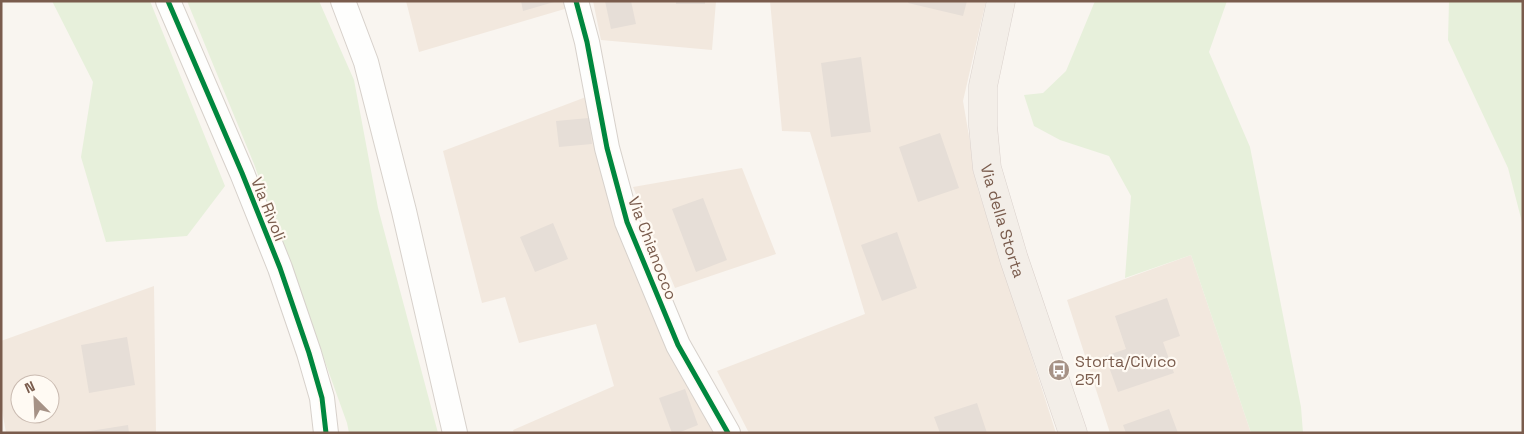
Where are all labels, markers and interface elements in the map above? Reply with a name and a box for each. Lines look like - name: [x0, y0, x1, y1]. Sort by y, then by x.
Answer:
- street label: Via della Storta: [975, 162, 1029, 280]
- street label: Via Rivoli: [246, 174, 291, 244]
- street label: Via Chianocco: [623, 194, 682, 303]
- place label: Storta/Civico 251: [1075, 351, 1176, 390]
- bus stop icon: Storta/Civico 251: [1047, 358, 1071, 382]
- north arrow: [10, 374, 60, 424]
- text: N: [22, 377, 38, 397]

